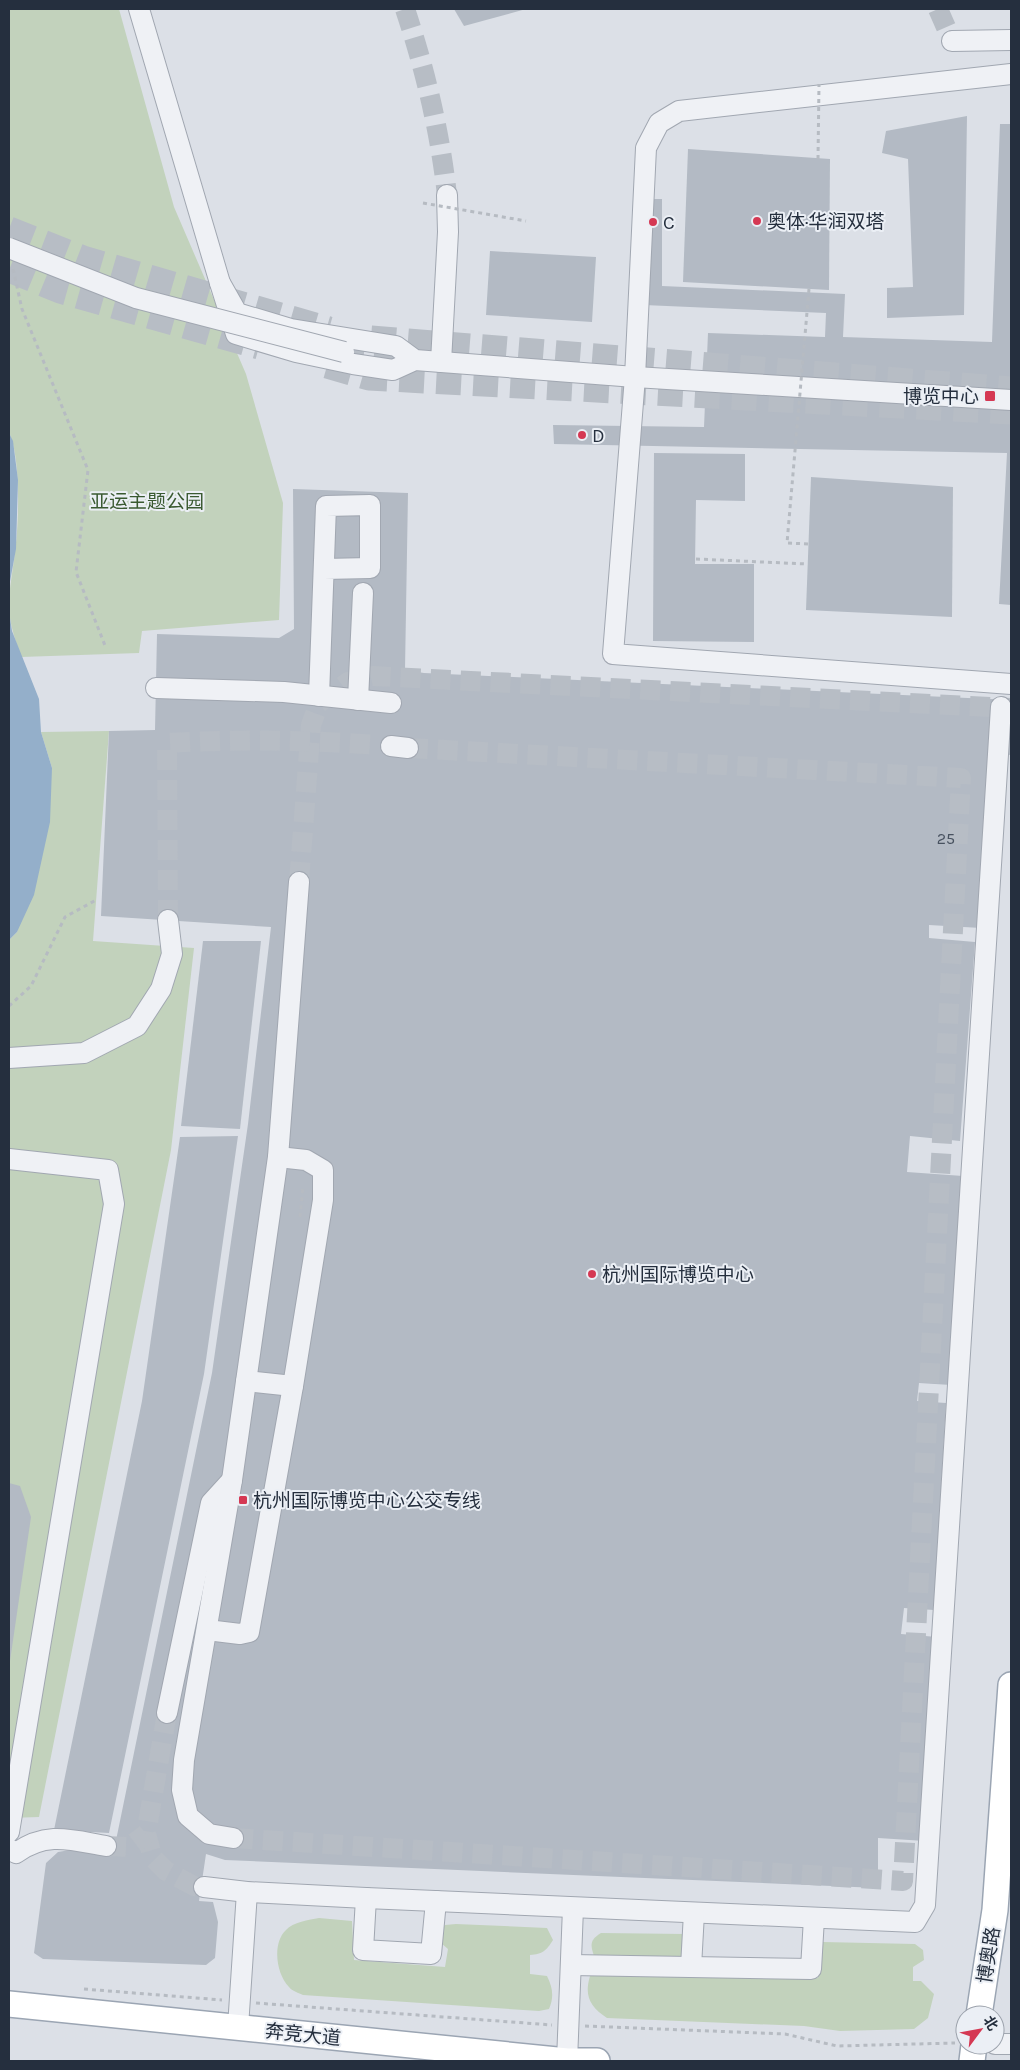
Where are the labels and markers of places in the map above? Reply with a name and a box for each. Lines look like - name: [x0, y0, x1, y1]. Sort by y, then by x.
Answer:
- place label: 奥体·华润双塔: [767, 211, 884, 233]
- place label: C: [663, 212, 675, 234]
- marker: 奥体·华润双塔: [751, 215, 763, 227]
- marker: C: [647, 216, 659, 228]
- place label: 博览中心: [903, 386, 979, 408]
- marker: 博览中心: [983, 389, 997, 403]
- place label: D: [592, 425, 605, 447]
- marker: D: [576, 429, 588, 441]
- place label: 杭州国际博览中心: [602, 1264, 754, 1286]
- marker: 杭州国际博览中心: [586, 1268, 598, 1280]
- place label: 杭州国际博览中心公交专线: [253, 1490, 481, 1512]
- marker: 杭州国际博览中心公交专线: [237, 1494, 249, 1506]

